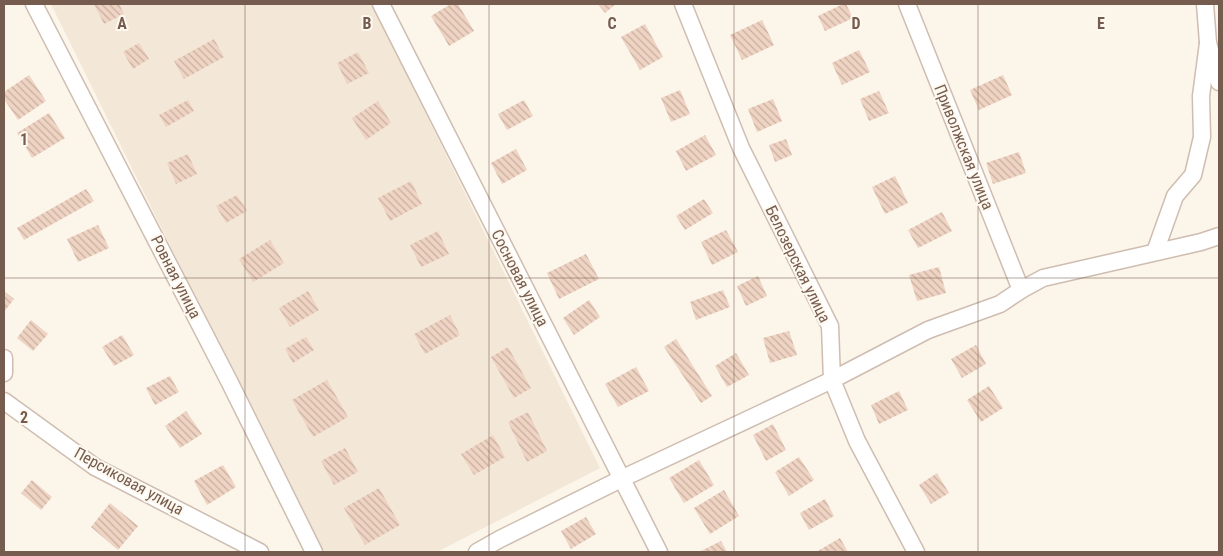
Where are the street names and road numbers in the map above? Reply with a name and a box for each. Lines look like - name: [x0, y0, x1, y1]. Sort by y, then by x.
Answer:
- street label: Приволжская улица: [930, 82, 998, 212]
- street label: Белозерская улица: [761, 202, 835, 326]
- street label: Сосновая улица: [487, 226, 553, 330]
- street label: Ровная улица: [147, 232, 205, 322]
- street label: Персиковая улица: [71, 443, 187, 519]

